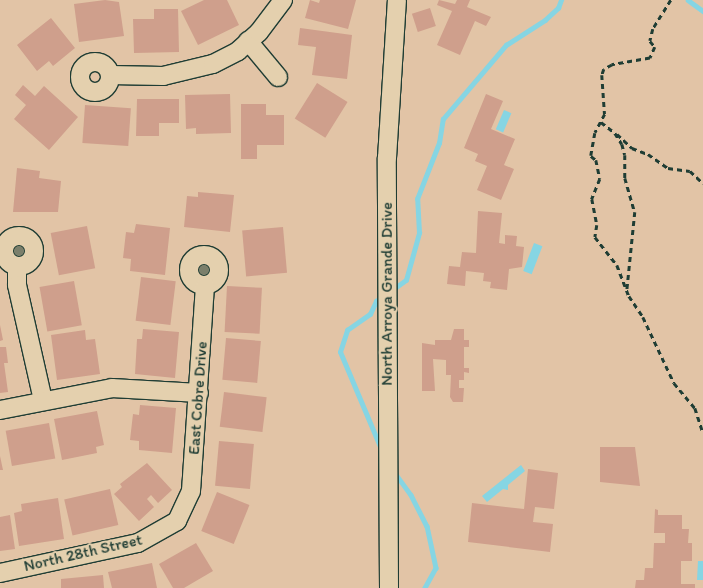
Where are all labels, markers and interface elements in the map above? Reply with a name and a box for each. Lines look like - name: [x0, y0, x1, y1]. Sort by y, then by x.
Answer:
- street label: North Arroya Grande Drive: [377, 202, 397, 386]
- street label: East Cobre Drive: [184, 340, 212, 456]
- street label: North 28th Street: [22, 530, 144, 576]

